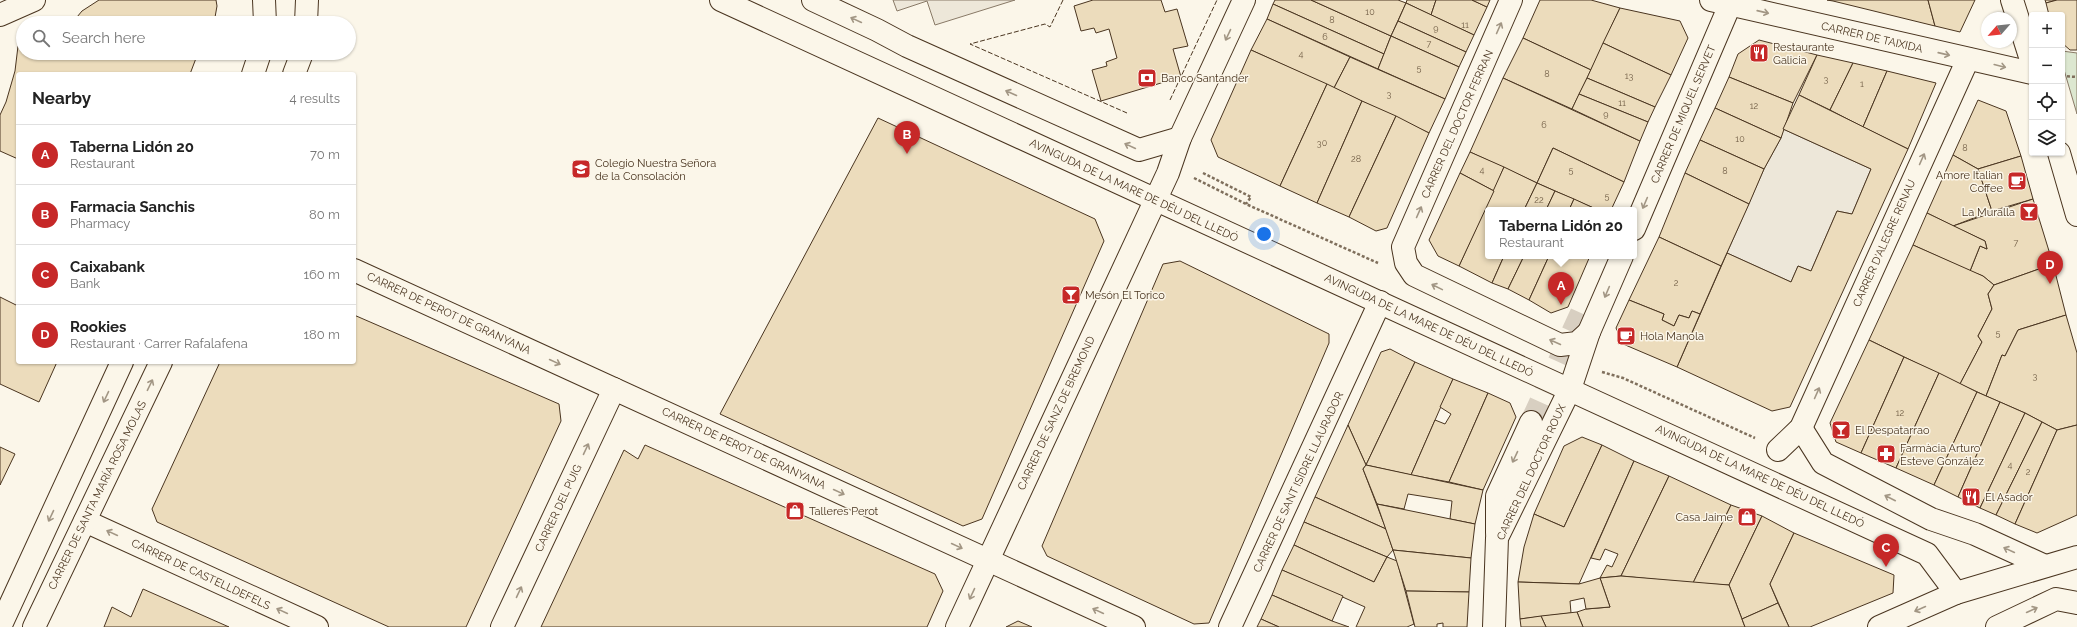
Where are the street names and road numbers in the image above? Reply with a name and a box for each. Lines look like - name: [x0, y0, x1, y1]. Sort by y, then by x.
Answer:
- street label: CARRER DE TAIXIDA: [1820, 19, 1924, 56]
- street label: CARRER DE MIQUEL SERVET: [1648, 43, 1719, 185]
- street label: CARRER DEL DOCTOR FERRAN: [1419, 48, 1496, 200]
- street label: AVINGUDA DE LA MARE DE DÉU DEL LLEDÓ: [1027, 135, 1241, 245]
- street label: CARRER D'ALEGRE RENAU: [1850, 178, 1918, 309]
- street label: CARRER DE PEROT DE GRANYANA: [365, 270, 533, 357]
- street label: AVINGUDA DE LA MARE DE DÉU DEL LLEDÓ: [1322, 270, 1536, 380]
- street label: CARRER DE SANZ DE BREMOND: [1015, 334, 1098, 492]
- street label: CARRER DE SANT ISIDRE LLAURADOR: [1251, 390, 1346, 575]
- street label: CARRER DE SANTA MARÍA ROSA MOLAS: [45, 398, 149, 592]
- street label: CARRER DEL DOCTOR ROUX: [1494, 402, 1569, 542]
- street label: CARRER DE PEROT DE GRANYANA: [660, 405, 828, 492]
- street label: AVINGUDA DE LA MARE DE DÉU DEL LLEDÓ: [1653, 421, 1867, 531]
- street label: CARRER DEL PUIG: [532, 462, 584, 554]
- street label: CARRER DE CASTELLDEFELS: [129, 536, 273, 613]

